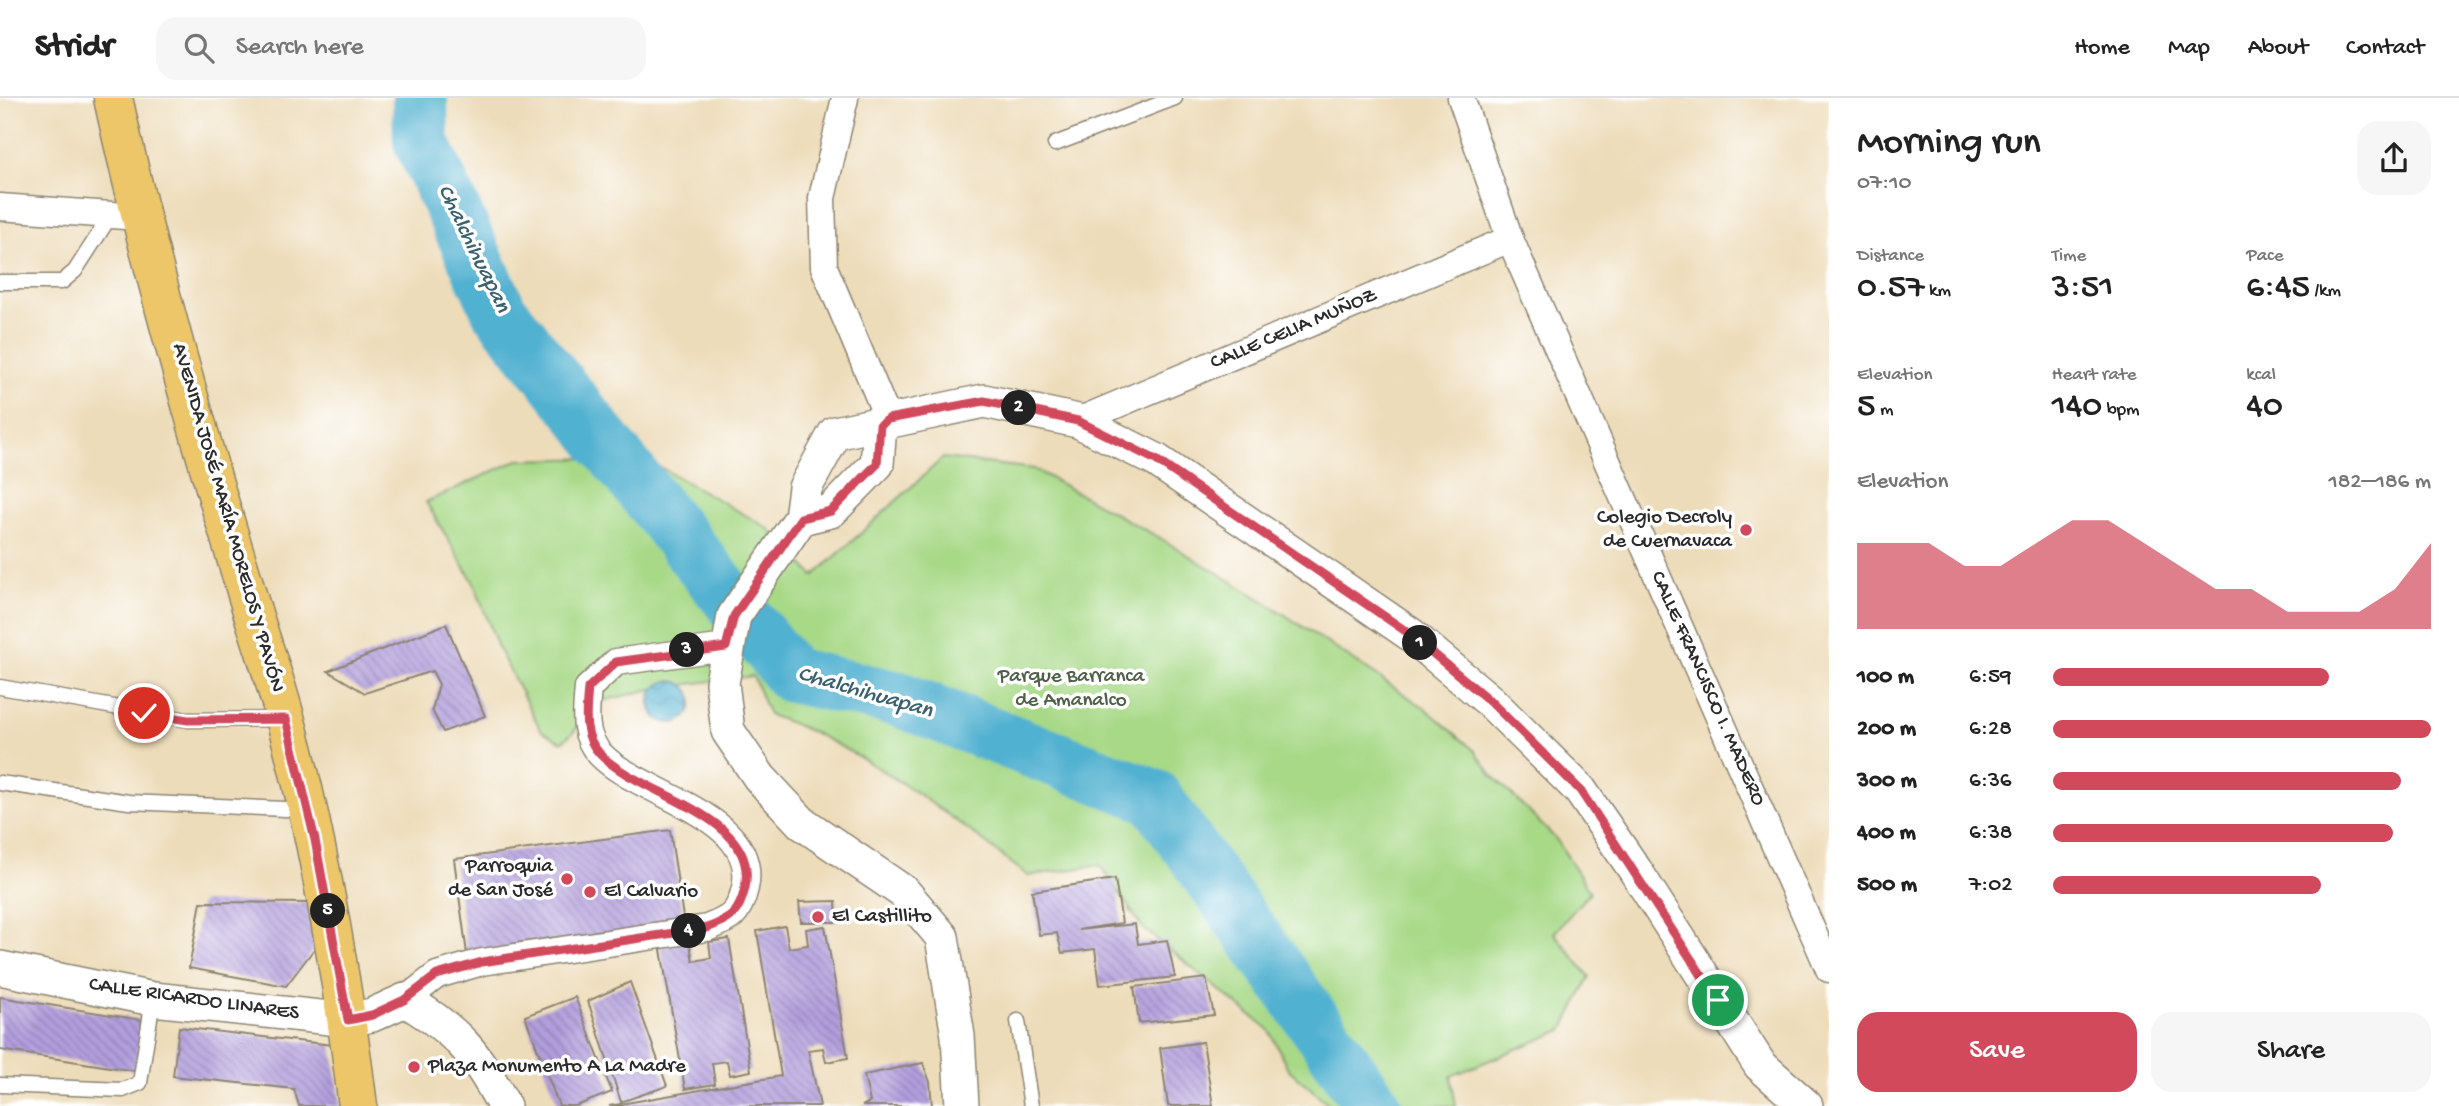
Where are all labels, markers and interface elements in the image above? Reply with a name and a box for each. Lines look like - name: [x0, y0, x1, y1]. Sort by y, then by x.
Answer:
- search box: [156, 17, 646, 80]
- text: Stridr: [35, 29, 114, 67]
- icon: search: [180, 29, 218, 67]
- text: Search here: [236, 33, 364, 64]
- text: Home: [2074, 34, 2130, 63]
- text: Map: [2168, 34, 2210, 63]
- text: About: [2248, 34, 2308, 63]
- text: Contact: [2346, 34, 2424, 63]
- button: share: [2357, 121, 2431, 195]
- text: Morning run: [1857, 122, 2041, 166]
- text: 07:10: [1857, 170, 1912, 197]
- water label: Chalchihuapan: [430, 181, 516, 318]
- text: Distance: [1857, 245, 1924, 268]
- text: Time: [2052, 245, 2086, 268]
- text: Pace: [2246, 245, 2284, 268]
- text: 0.57: [1857, 268, 1924, 309]
- text: 3:51: [2052, 268, 2113, 309]
- text: 6:45: [2246, 268, 2310, 309]
- text: km: [1924, 280, 1951, 303]
- text: /km: [2310, 280, 2341, 303]
- street label: CALLE CELIA MUÑOZ: [1207, 283, 1381, 376]
- street label: AVENIDA JOSÉ MARÍA MORELOS Y PAVÓN: [165, 341, 289, 695]
- text: Elevation: [1857, 364, 1933, 387]
- text: Heart rate: [2052, 364, 2137, 387]
- text: kcal: [2246, 364, 2276, 387]
- text: 5: [1857, 387, 1875, 428]
- text: 140: [2052, 387, 2102, 428]
- text: 40: [2246, 387, 2283, 428]
- pin: 2: [1002, 390, 1036, 426]
- text: 2: [1014, 396, 1023, 419]
- text: m: [1875, 399, 1893, 422]
- text: bpm: [2102, 399, 2140, 422]
- text: Elevation: [1857, 469, 1948, 496]
- text: 182–186 m: [2328, 469, 2431, 496]
- place label: Colegio Decroly de Cuernavaca: [1597, 506, 1733, 555]
- marker: Colegio Decroly de Cuernavaca: [1738, 522, 1754, 538]
- street label: CALLE FRANCISCO I. MADERO: [1644, 568, 1770, 811]
- pin: 1: [1402, 626, 1438, 660]
- text: 1: [1416, 631, 1423, 654]
- pin: 3: [670, 632, 704, 668]
- text: 3: [682, 638, 691, 661]
- water label: Chalchihuapan: [795, 661, 936, 725]
- text: 100 m: [1857, 664, 1914, 691]
- text: 6:59: [1969, 664, 2012, 691]
- park label: Parque Barranca de Amanalco: [997, 665, 1146, 714]
- pin: [114, 683, 174, 743]
- icon: check: [125, 694, 163, 732]
- text: 200 m: [1857, 716, 1916, 743]
- text: 6:28: [1969, 716, 2012, 743]
- text: 300 m: [1857, 768, 1917, 795]
- text: 6:36: [1969, 768, 2011, 795]
- text: 400 m: [1857, 820, 1916, 847]
- text: 6:38: [1969, 820, 2012, 847]
- place label: Parroquia de San José: [448, 855, 554, 904]
- marker: Parroquia de San José: [559, 871, 575, 887]
- text: 500 m: [1857, 872, 1917, 899]
- text: 7:02: [1969, 872, 2013, 899]
- place label: El Calvario: [604, 880, 698, 905]
- marker: El Calvario: [582, 884, 598, 900]
- pin: 5: [310, 894, 346, 928]
- text: 5: [323, 899, 333, 922]
- place label: El Castillito: [832, 905, 932, 930]
- marker: El Castillito: [810, 909, 826, 925]
- pin: 4: [672, 914, 706, 948]
- text: 4: [684, 919, 693, 942]
- pin: [1688, 970, 1748, 1030]
- street label: CALLE RICARDO LINARES: [87, 973, 301, 1027]
- icon: arrive: [1699, 981, 1737, 1019]
- button: Save: [1857, 1012, 2137, 1092]
- button: Share: [2151, 1012, 2431, 1092]
- place label: Plaza Monumento A La Madre: [427, 1055, 687, 1080]
- marker: Plaza Monumento A La Madre: [406, 1059, 422, 1075]

